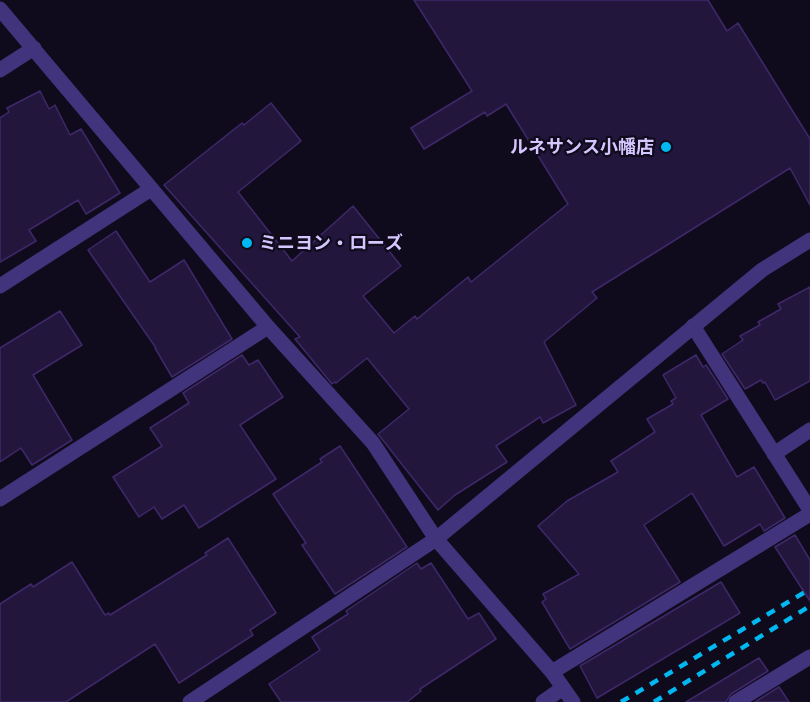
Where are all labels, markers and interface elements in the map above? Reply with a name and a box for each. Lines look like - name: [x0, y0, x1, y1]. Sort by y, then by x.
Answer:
- place label: ルネサンス小幡店: [510, 136, 654, 158]
- marker: ルネサンス小幡店: [659, 140, 673, 154]
- place label: ミニヨン・ローズ: [259, 232, 403, 254]
- marker: ミニヨン・ローズ: [240, 236, 254, 250]

